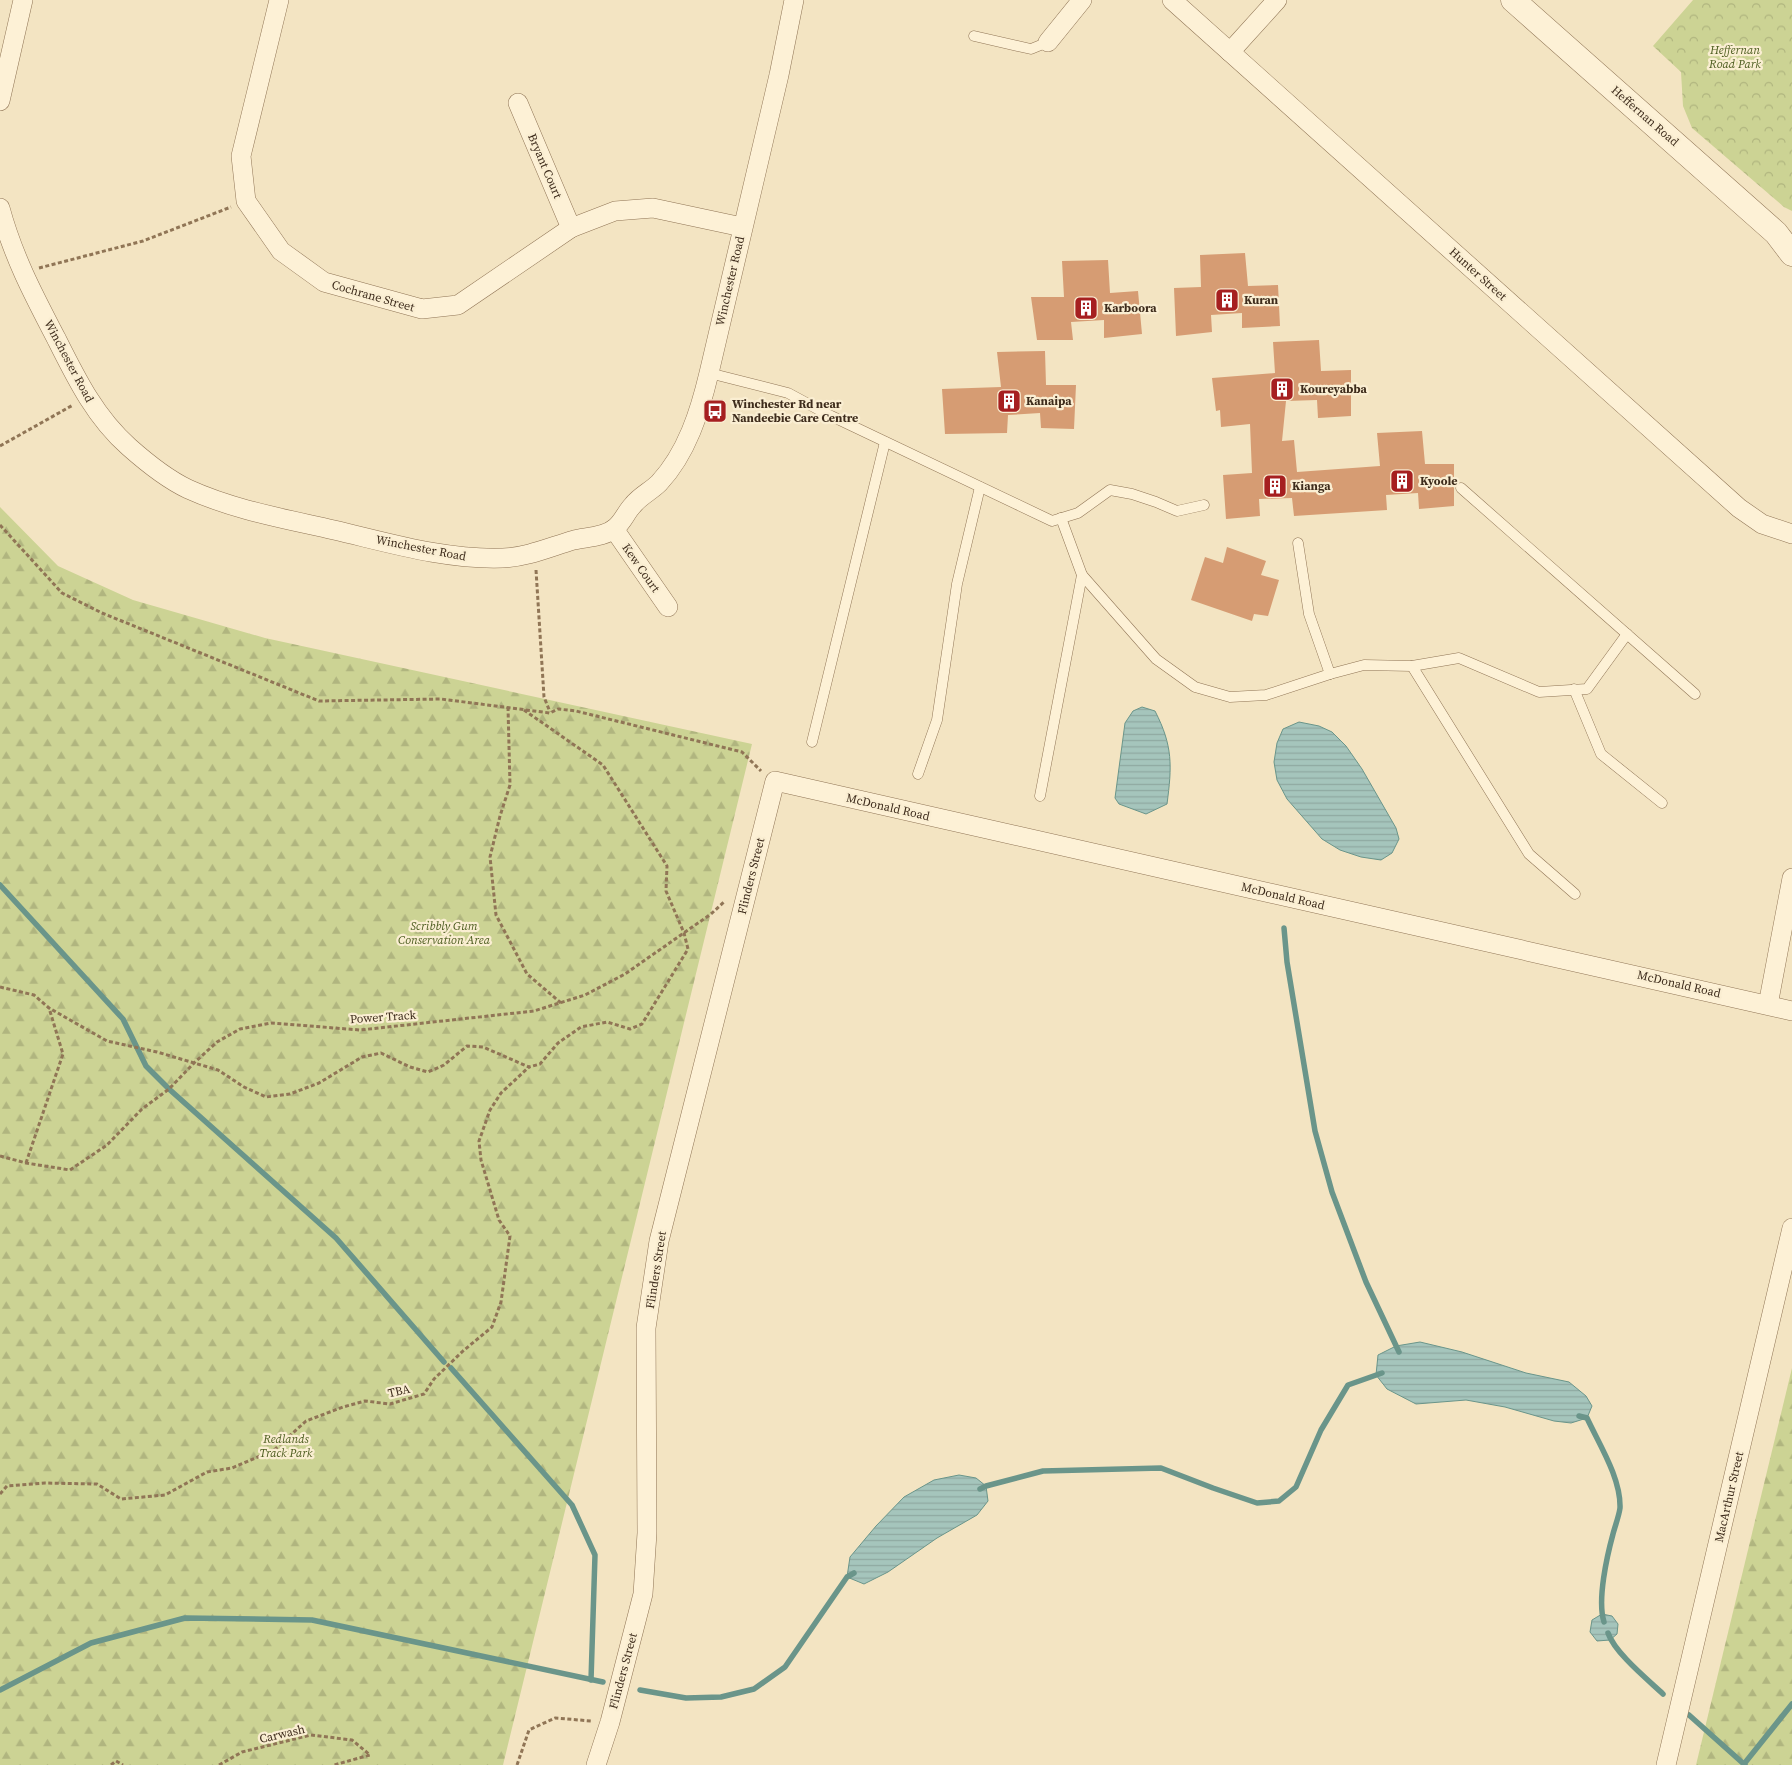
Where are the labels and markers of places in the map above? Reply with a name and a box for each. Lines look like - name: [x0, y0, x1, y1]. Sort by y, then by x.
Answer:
- building icon: Kuran: [1214, 287, 1240, 313]
- place label: Kuran: [1244, 292, 1279, 308]
- building icon: Karboora: [1073, 295, 1099, 321]
- place label: Karboora: [1104, 300, 1157, 316]
- building icon: Koureyabba: [1269, 376, 1295, 402]
- place label: Koureyabba: [1300, 381, 1368, 397]
- building icon: Kanaipa: [996, 388, 1022, 414]
- place label: Kanaipa: [1026, 393, 1072, 409]
- place label: Winchester Rd near Nandeebie Care Centre: [732, 396, 858, 426]
- bus stop icon: Winchester Rd near Nandeebie Care Centre: [702, 398, 728, 424]
- building icon: Kyoole: [1389, 468, 1415, 494]
- building icon: Kianga: [1262, 473, 1288, 499]
- place label: Kyoole: [1420, 473, 1458, 489]
- place label: Kianga: [1292, 478, 1331, 494]

